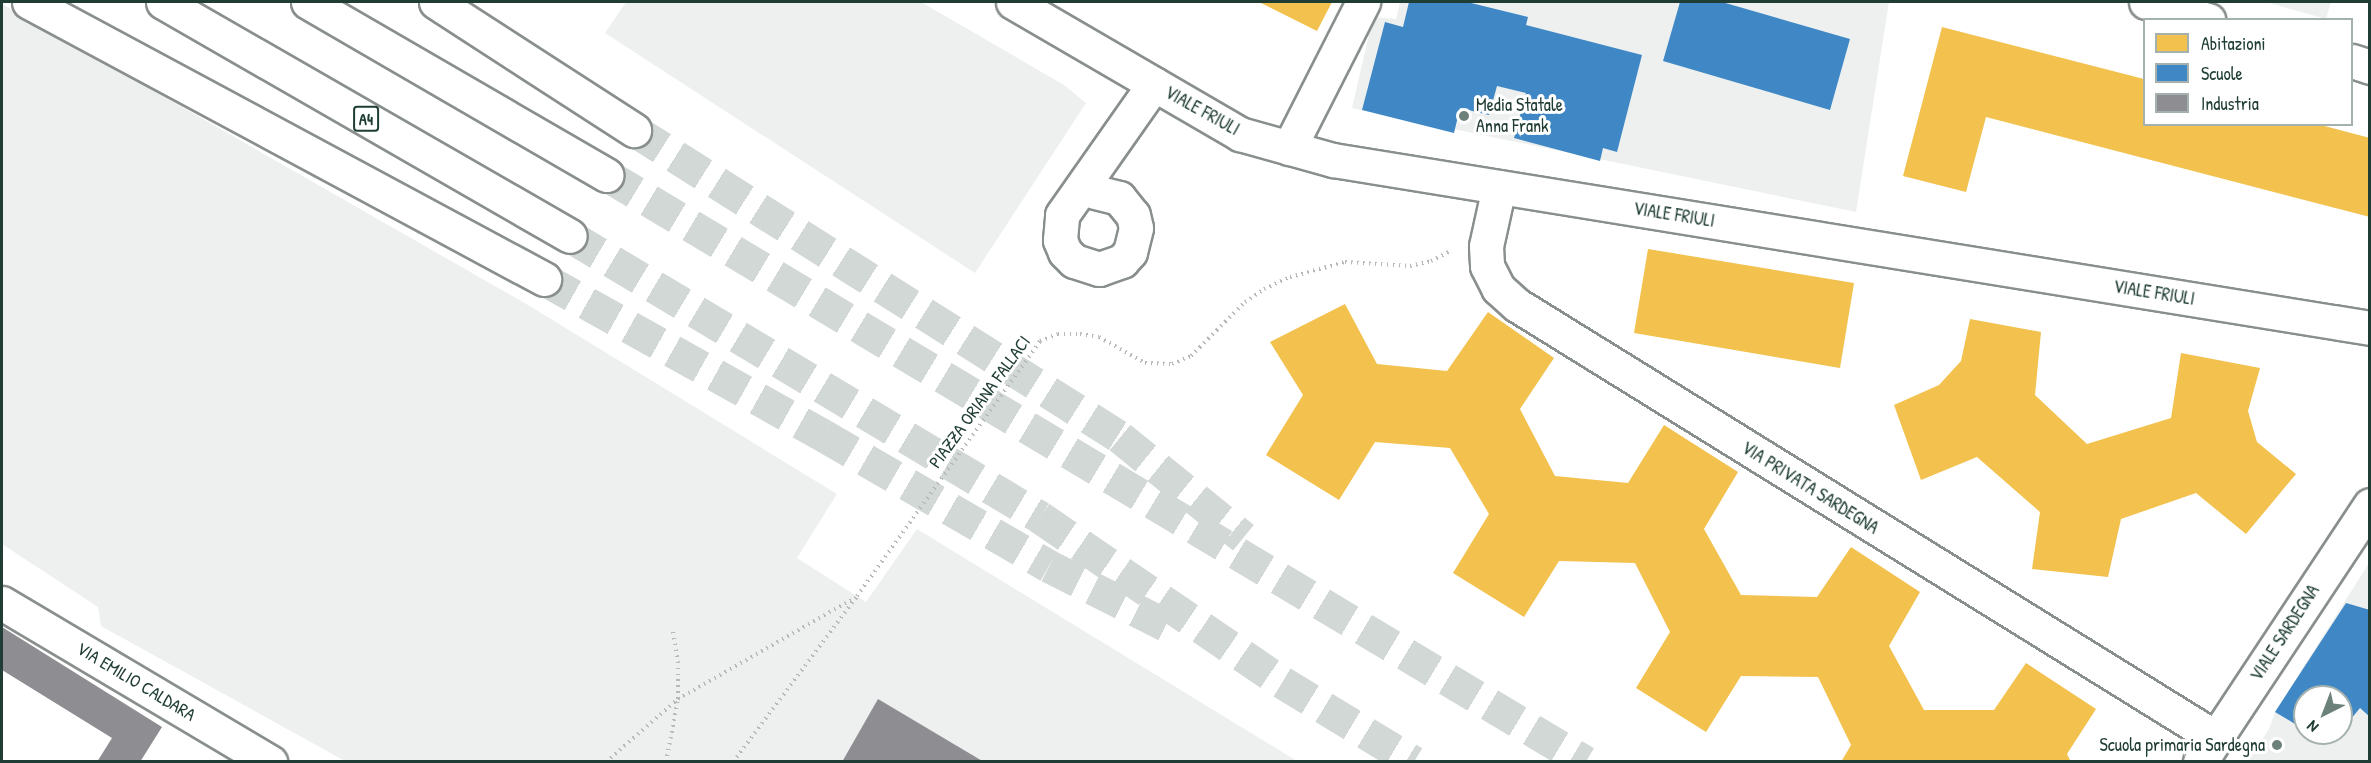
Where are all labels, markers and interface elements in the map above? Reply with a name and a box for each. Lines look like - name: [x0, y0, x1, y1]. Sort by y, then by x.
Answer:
- legend: [2143, 18, 2353, 126]
- text: Abitazioni: [2201, 31, 2266, 56]
- text: Scuole: [2201, 61, 2243, 86]
- street label: VIALE FRIULI: [1161, 82, 1243, 140]
- text: Industria: [2201, 91, 2259, 116]
- place label: Media Statale Anna Frank: [1476, 95, 1563, 138]
- road number: A4: [352, 106, 380, 132]
- marker: Media Statale Anna Frank: [1457, 109, 1471, 123]
- street label: VIALE FRIULI: [1632, 198, 1716, 232]
- street label: VIALE FRIULI: [2112, 276, 2196, 310]
- street label: PIAZZA ORIANA FALLACI: [925, 332, 1035, 472]
- street label: VIA PRIVATA SARDEGNA: [1738, 437, 1882, 539]
- street label: VIALE SARDEGNA: [2246, 581, 2324, 685]
- street label: VIA EMILIO CALDARA: [73, 638, 199, 726]
- north arrow: [2293, 685, 2353, 745]
- text: N: [2302, 716, 2323, 738]
- place label: Scuola primaria Sardegna: [2100, 734, 2265, 756]
- marker: Scuola primaria Sardegna: [2270, 738, 2284, 752]

